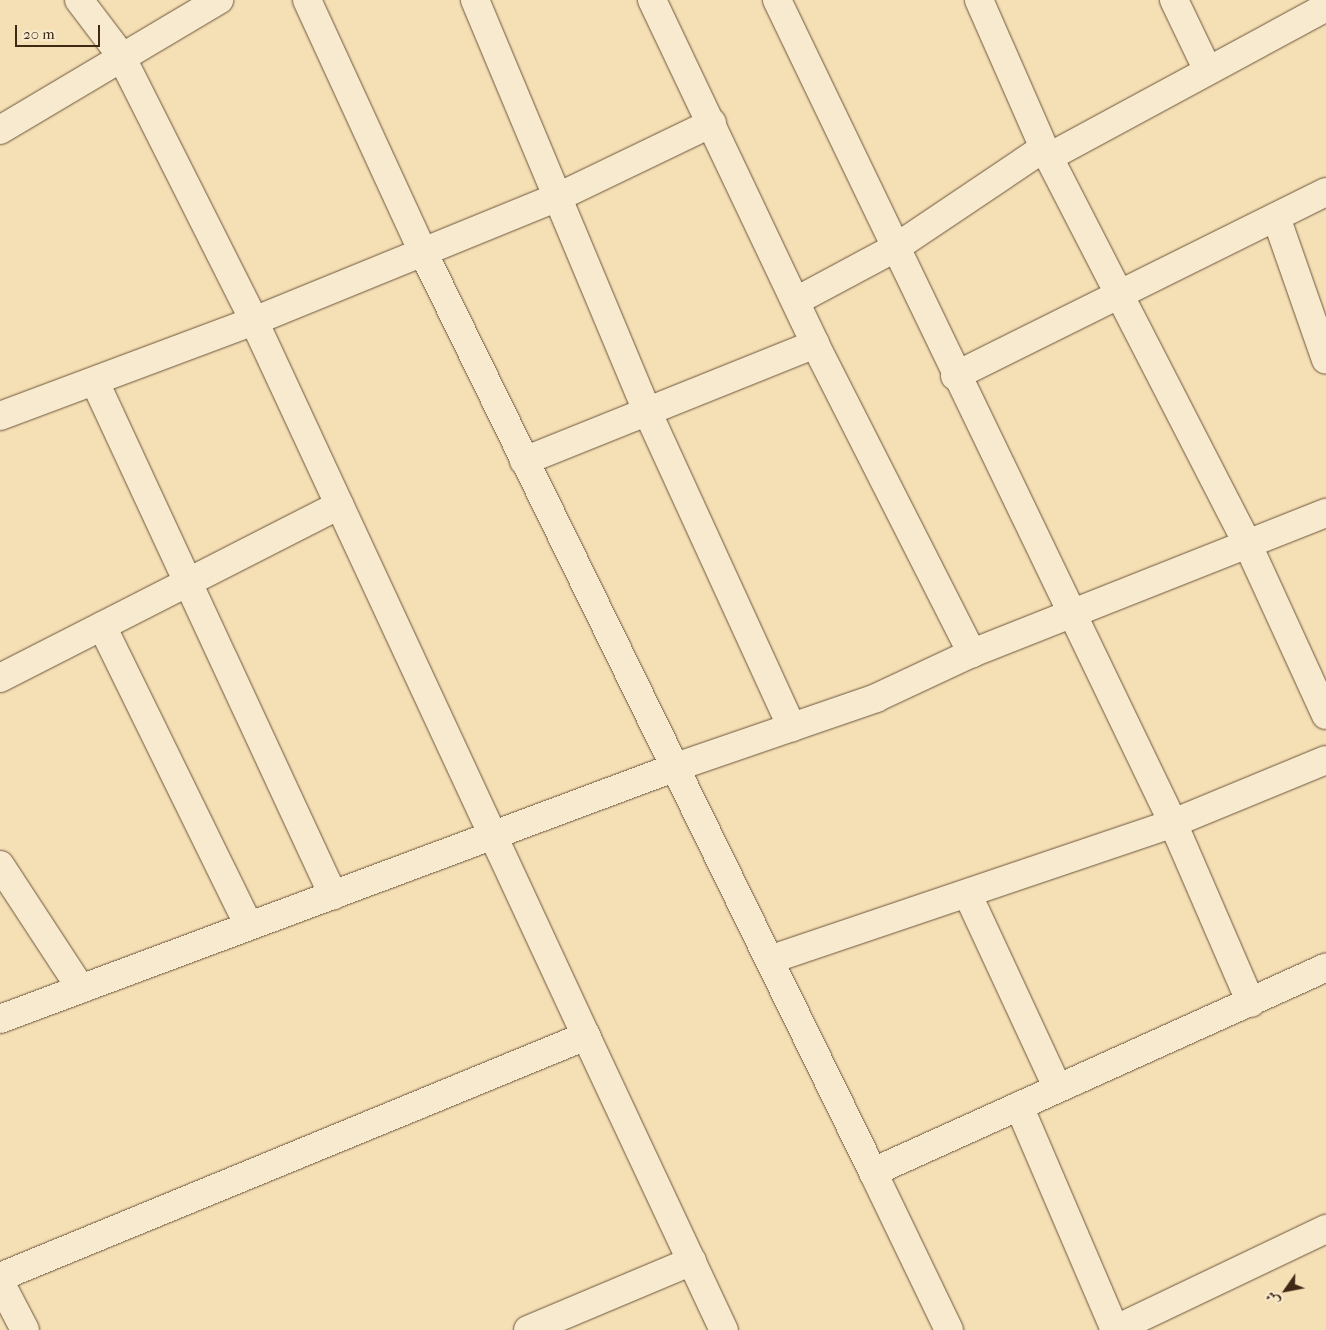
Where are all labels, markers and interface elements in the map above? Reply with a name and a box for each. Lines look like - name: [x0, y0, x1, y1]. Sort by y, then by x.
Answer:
- scale bar: [18, 15, 102, 47]
- text: 20 m: [23, 25, 55, 43]
- north arrow: [1261, 1265, 1311, 1315]
- text: ش: [1262, 1288, 1284, 1309]

